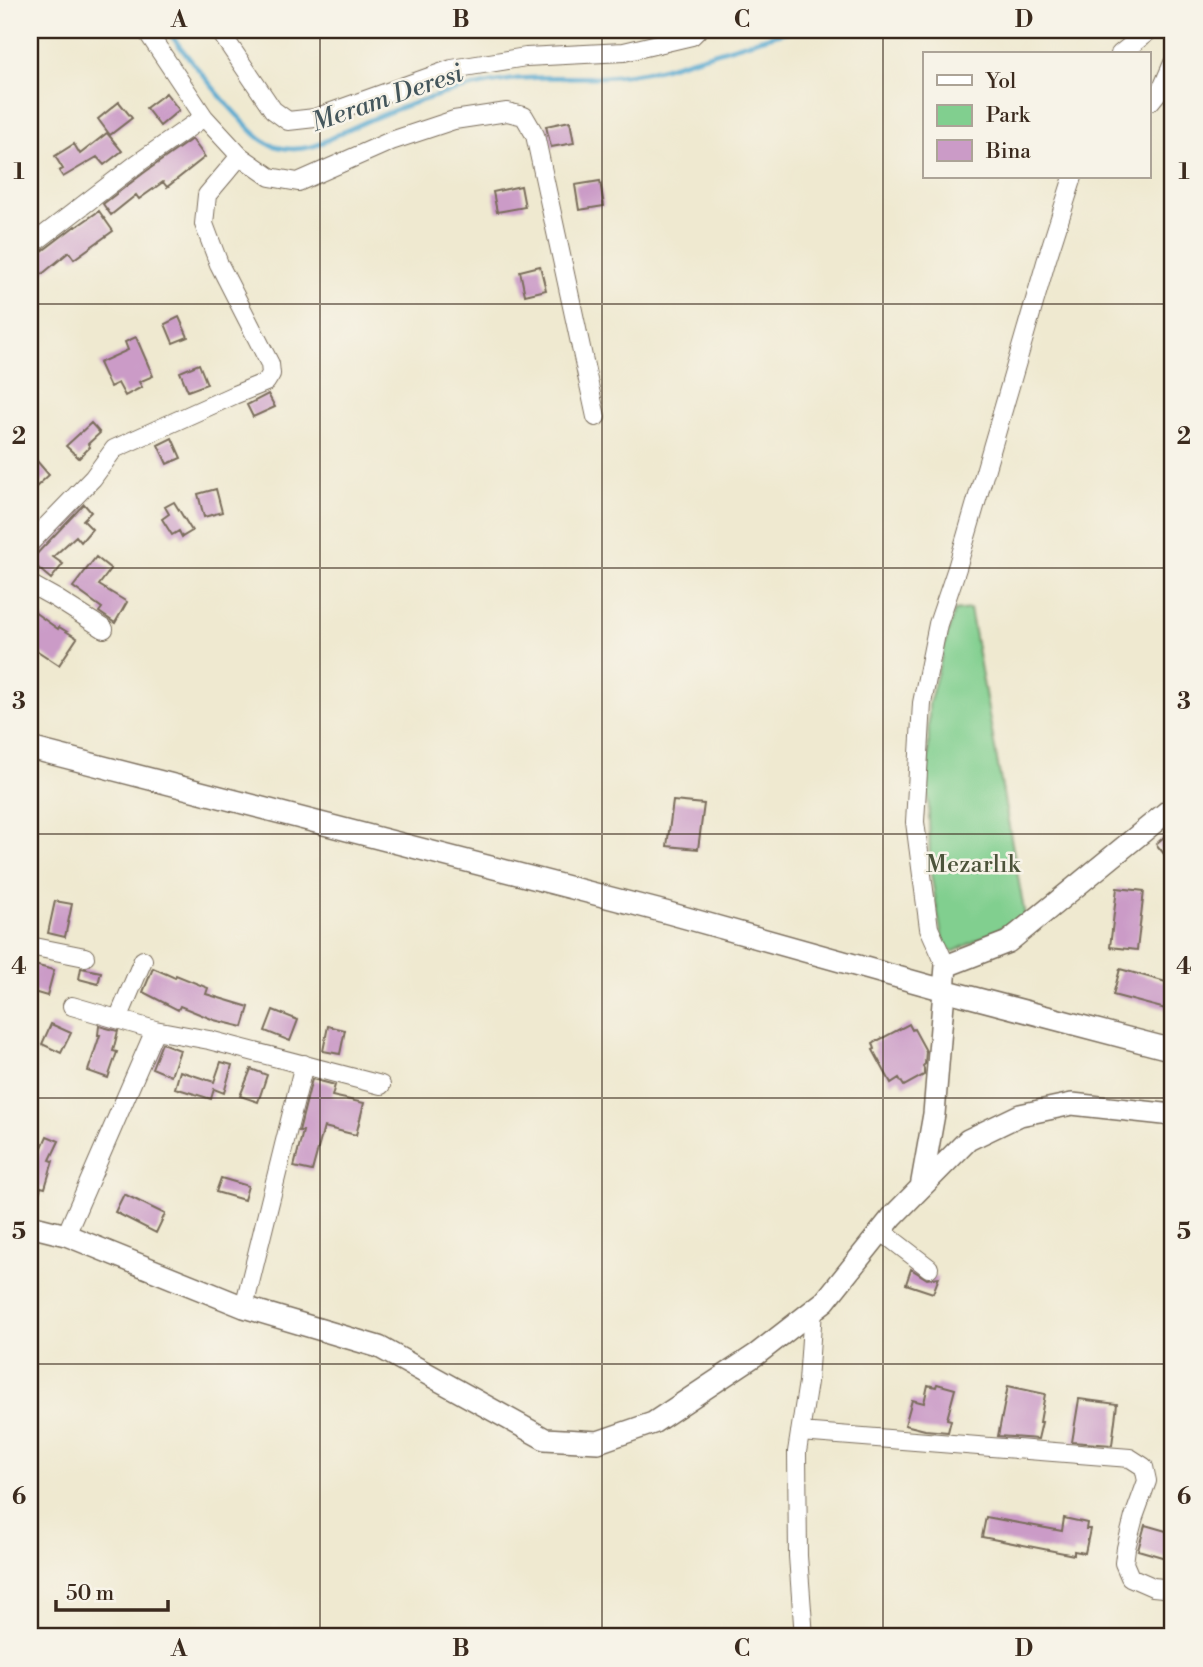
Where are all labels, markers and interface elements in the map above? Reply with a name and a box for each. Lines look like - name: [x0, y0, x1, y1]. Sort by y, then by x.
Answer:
- text: A: [170, 6, 188, 34]
- text: B: [452, 6, 470, 34]
- text: C: [734, 6, 750, 34]
- text: D: [1015, 6, 1033, 34]
- legend: [923, 52, 1150, 178]
- water label: Meram Deresi: [307, 57, 468, 139]
- text: Yol: [985, 69, 1016, 95]
- text: Park: [986, 103, 1031, 129]
- text: Bina: [985, 139, 1031, 165]
- text: 1: [13, 158, 25, 186]
- text: 1: [1178, 158, 1190, 186]
- text: 2: [12, 423, 26, 451]
- text: 2: [1177, 423, 1191, 451]
- text: 3: [12, 688, 26, 716]
- text: 3: [1177, 688, 1191, 716]
- park label: Mezarlık: [926, 850, 1022, 880]
- text: 4: [11, 953, 27, 981]
- text: 4: [1176, 953, 1192, 981]
- text: 5: [12, 1218, 26, 1246]
- text: 5: [1177, 1218, 1191, 1246]
- text: 6: [12, 1483, 26, 1511]
- text: 6: [1177, 1483, 1191, 1511]
- scale bar: [56, 1569, 168, 1613]
- text: 50 m: [66, 1581, 114, 1607]
- text: A: [170, 1635, 188, 1663]
- text: B: [452, 1635, 470, 1663]
- text: C: [734, 1635, 750, 1663]
- text: D: [1015, 1635, 1033, 1663]

